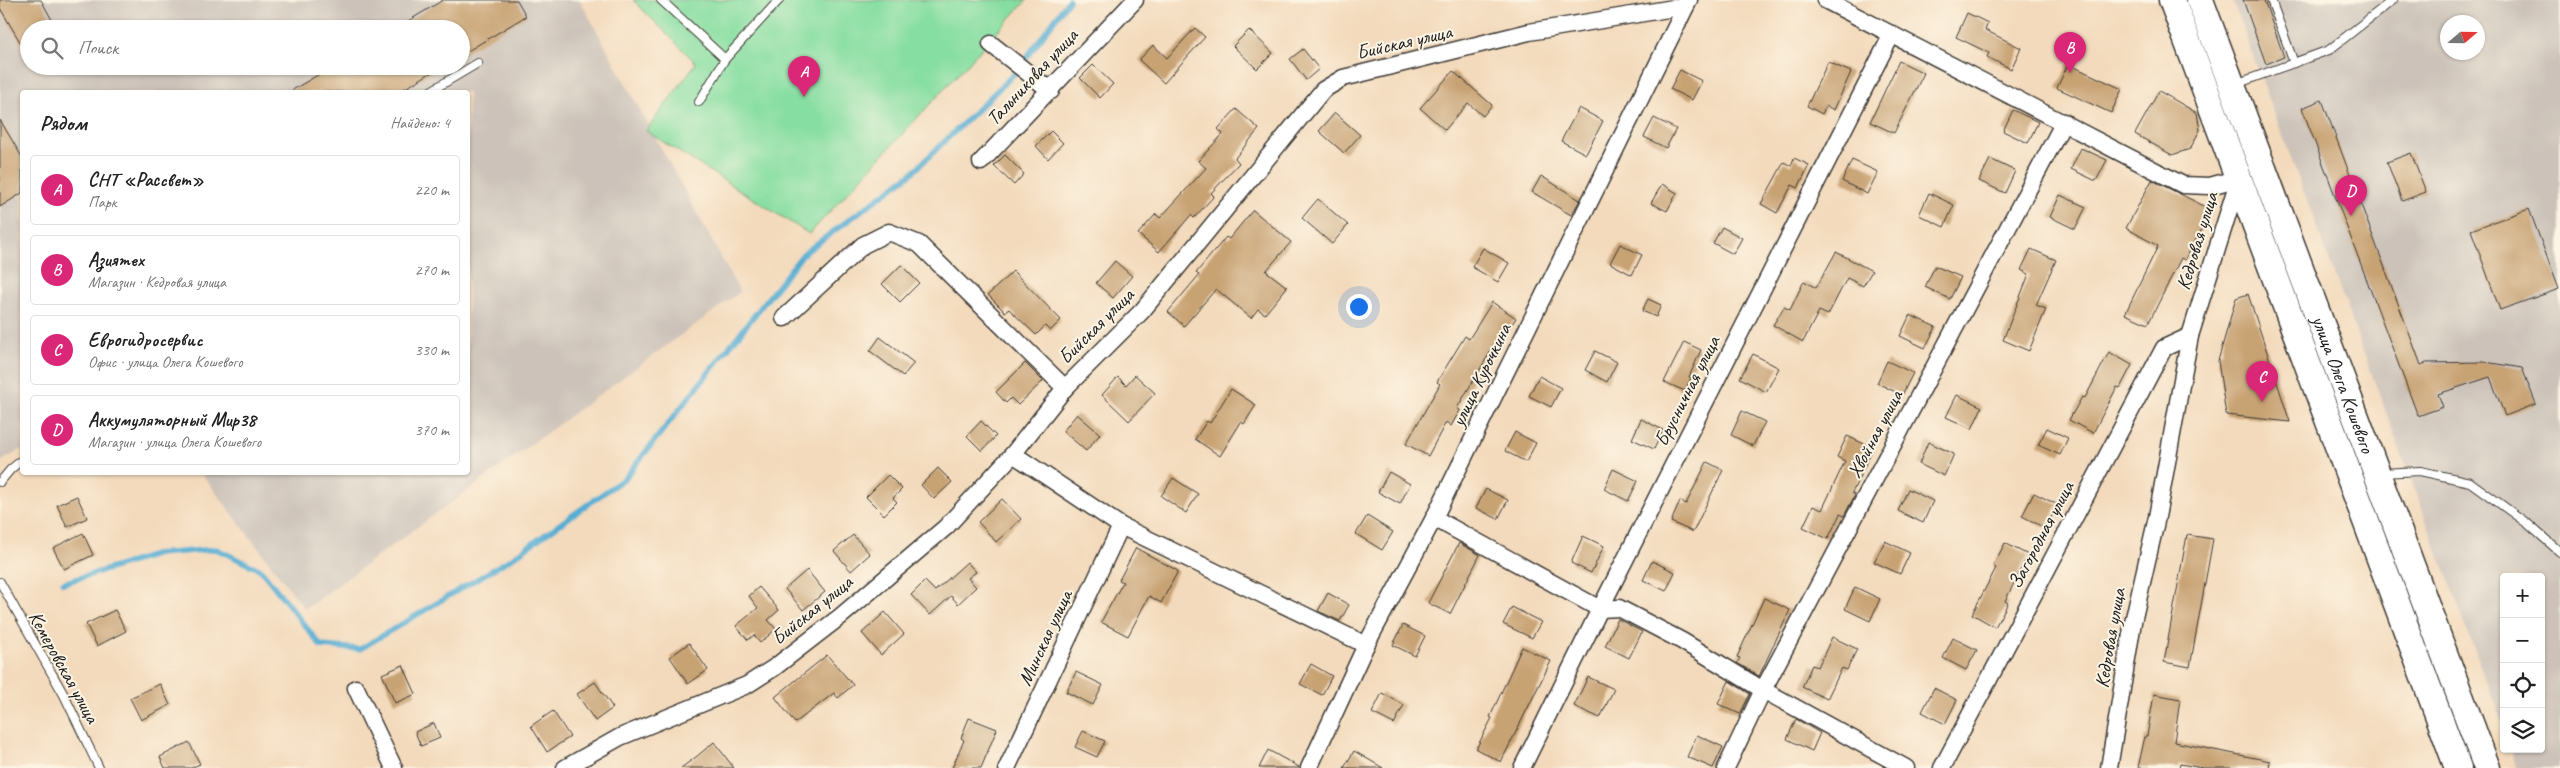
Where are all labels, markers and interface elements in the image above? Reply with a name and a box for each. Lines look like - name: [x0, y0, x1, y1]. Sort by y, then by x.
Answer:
- north arrow: [2440, 15, 2485, 60]
- street label: Бийская улица: [1354, 18, 1456, 65]
- search box: [20, 20, 470, 75]
- street label: Тальниковая улица: [981, 22, 1085, 131]
- pin: B: [2054, 32, 2086, 73]
- icon: search: [38, 34, 66, 62]
- text: Поиск: [78, 36, 118, 60]
- pin: A: [788, 56, 820, 97]
- text: Рядом: [40, 110, 87, 136]
- text: Найдено: 4: [390, 113, 450, 133]
- text: СНТ «Рассвет»: [88, 168, 204, 192]
- pin: D: [2335, 175, 2367, 216]
- text: A: [53, 180, 61, 200]
- text: 220 m: [415, 180, 449, 200]
- street label: Кедровая улица: [2170, 188, 2224, 293]
- text: Парк: [88, 192, 117, 212]
- text: Азиятех: [88, 248, 144, 272]
- text: B: [53, 260, 61, 280]
- text: 270 m: [415, 260, 449, 280]
- text: Магазин · Кедровая улица: [88, 272, 226, 292]
- street label: Бийская улица: [1053, 281, 1141, 369]
- your location: [1346, 294, 1372, 320]
- street label: улица Олега Кошевого: [2306, 311, 2381, 457]
- street label: улица Курочкина: [1445, 318, 1517, 431]
- text: Еврогидросервис: [88, 328, 203, 352]
- street label: Брусничная улица: [1649, 331, 1726, 450]
- text: C: [53, 340, 61, 360]
- text: 330 m: [415, 340, 449, 360]
- text: Офис · улица Олега Кошевого: [88, 352, 243, 372]
- pin: C: [2246, 361, 2278, 402]
- street label: Хвойная улица: [1842, 384, 1909, 482]
- text: Аккумуляторный Мир38: [88, 408, 256, 432]
- text: D: [52, 420, 62, 440]
- text: 370 m: [415, 420, 449, 440]
- text: Магазин · улица Олега Кошевого: [88, 432, 261, 452]
- street label: Загородная улица: [2002, 475, 2081, 593]
- street label: Бийская улица: [766, 568, 859, 650]
- map controls: [2500, 573, 2545, 753]
- button: +: [2500, 573, 2545, 618]
- street label: Минская улица: [1012, 585, 1079, 690]
- street label: Кедровая улица: [2089, 585, 2131, 690]
- street label: Кемеровская улица: [23, 606, 106, 729]
- button: −: [2500, 618, 2545, 663]
- button: locate: [2500, 663, 2545, 708]
- button: layers: [2500, 708, 2545, 753]

